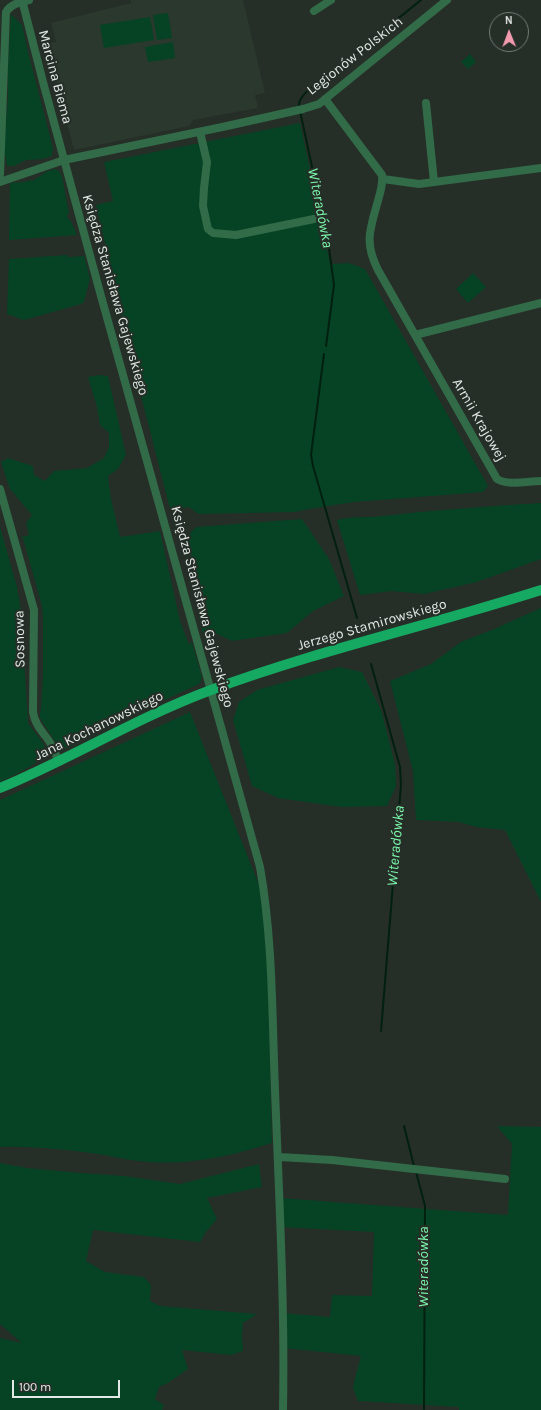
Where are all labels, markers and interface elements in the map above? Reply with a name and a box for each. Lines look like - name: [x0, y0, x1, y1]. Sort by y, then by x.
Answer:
- north arrow: [489, 12, 529, 52]
- street label: Legionów Polskich: [304, 13, 406, 99]
- text: N: [505, 14, 513, 27]
- street label: Marcina Biema: [34, 28, 76, 126]
- water label: Witeradówka: [303, 166, 337, 250]
- street label: Księdza Stanisława Gajewskiego: [78, 193, 152, 397]
- street label: Armii Krajowej: [448, 376, 510, 464]
- street label: Księdza Stanisława Gajewskiego: [167, 504, 237, 710]
- street label: Jerzego Stamirowskiego: [296, 596, 448, 654]
- street label: Sosnowa: [11, 610, 29, 668]
- street label: Jana Kochanowskiego: [32, 688, 166, 764]
- water label: Witeradówka: [383, 805, 409, 887]
- water label: Witeradówka: [415, 1226, 433, 1308]
- scale bar: [14, 1372, 122, 1398]
- text: 100 m: [19, 1380, 51, 1394]

